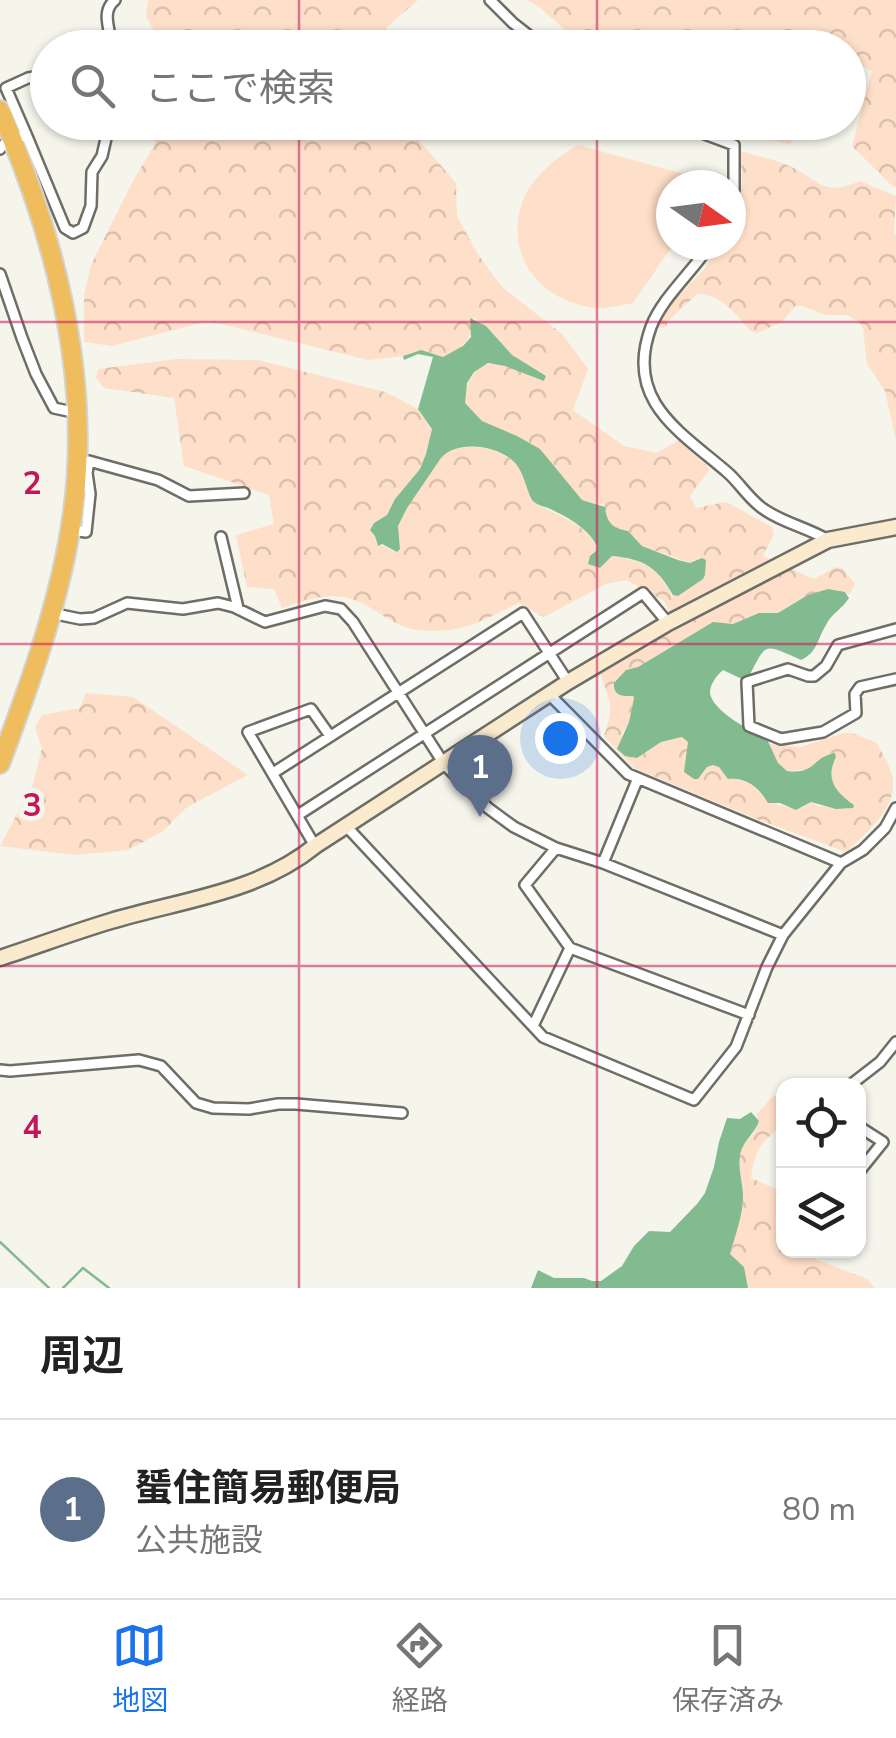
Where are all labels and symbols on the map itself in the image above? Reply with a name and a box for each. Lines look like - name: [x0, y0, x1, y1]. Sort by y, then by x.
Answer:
- north arrow: [656, 170, 746, 260]
- text: 2: [22, 462, 42, 505]
- your location: [535, 713, 586, 764]
- pin: 1: [448, 734, 512, 817]
- text: 3: [22, 784, 42, 827]
- text: 4: [22, 1106, 42, 1149]

